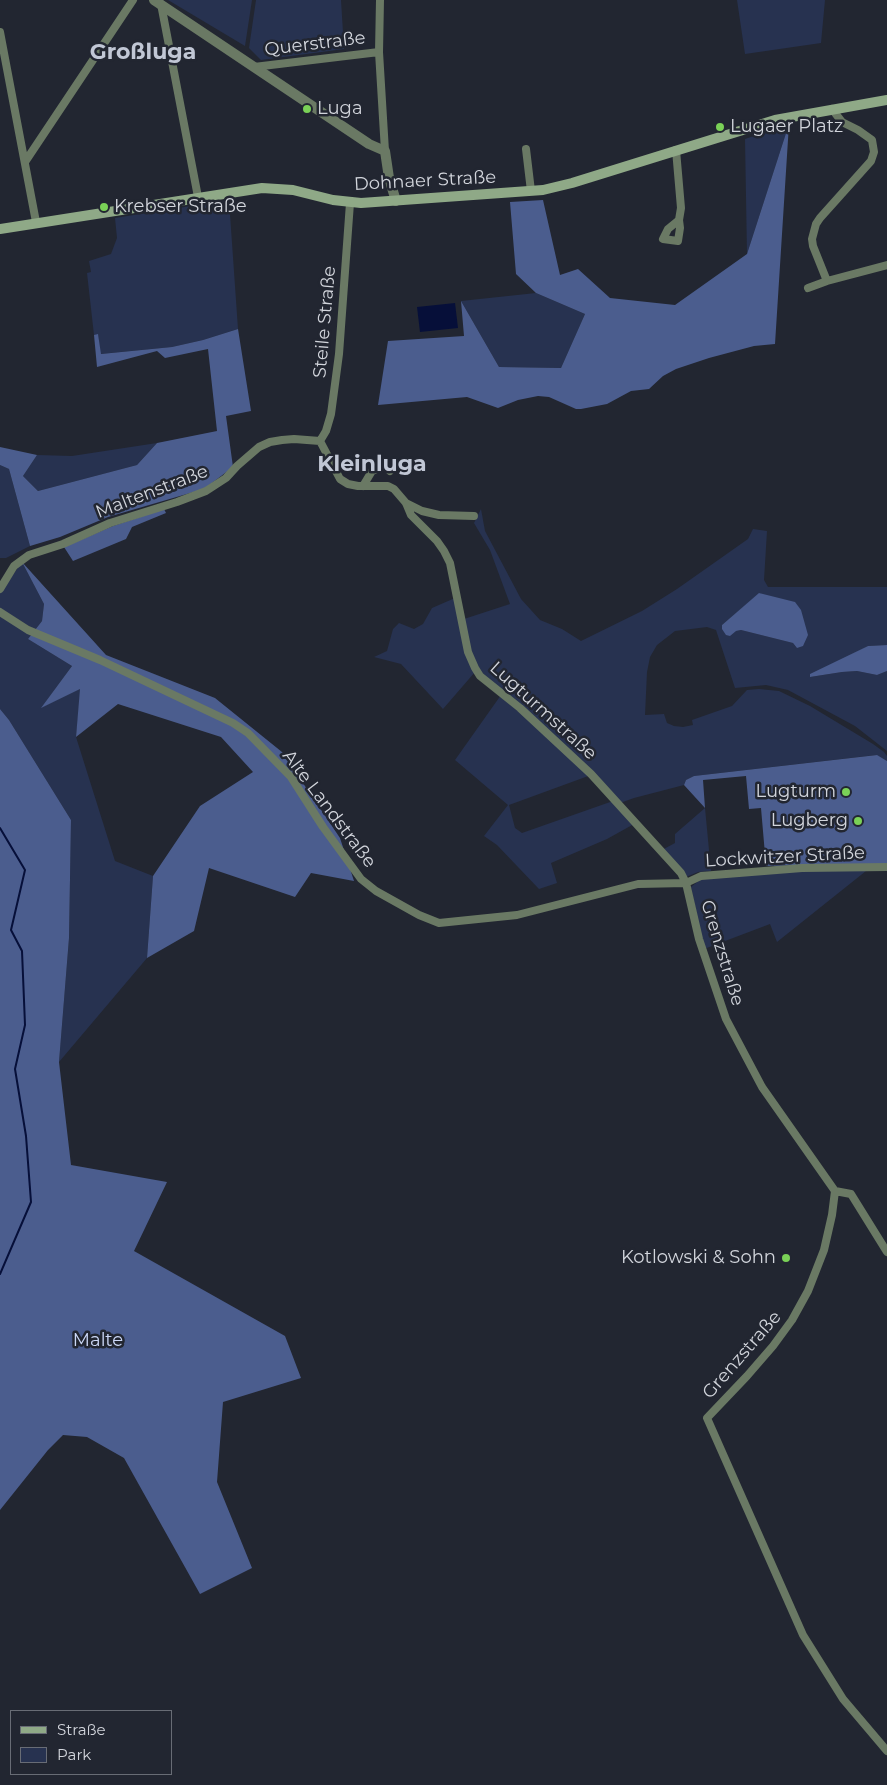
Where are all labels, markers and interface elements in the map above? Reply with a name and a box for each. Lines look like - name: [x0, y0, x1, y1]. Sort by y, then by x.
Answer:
- street label: Querstraße: [263, 27, 367, 61]
- district label: Großluga: [90, 40, 196, 66]
- place label: Luga: [317, 98, 363, 120]
- marker: Luga: [301, 103, 313, 115]
- place label: Lugaer Platz: [730, 116, 843, 138]
- marker: Lugaer Platz: [714, 121, 726, 133]
- street label: Dohnaer Straße: [353, 166, 497, 196]
- place label: Krebser Straße: [114, 196, 247, 218]
- marker: Krebser Straße: [98, 201, 110, 213]
- street label: Steile Straße: [309, 265, 341, 379]
- district label: Kleinluga: [317, 452, 427, 478]
- street label: Maltenstraße: [93, 461, 211, 523]
- street label: Lugturmstraße: [485, 657, 601, 765]
- street label: Alte Landstraße: [278, 746, 380, 872]
- place label: Lugturm: [756, 781, 836, 803]
- marker: Lugturm: [840, 786, 852, 798]
- place label: Lugberg: [771, 810, 848, 832]
- marker: Lugberg: [852, 815, 864, 827]
- street label: Lockwitzer Straße: [705, 842, 865, 872]
- street label: Grenzstraße: [696, 898, 748, 1008]
- place label: Kotlowski & Sohn: [621, 1247, 776, 1269]
- marker: Kotlowski & Sohn: [780, 1252, 792, 1264]
- street label: Grenzstraße: [698, 1307, 786, 1403]
- park label: Malte: [73, 1330, 123, 1352]
- legend: [10, 1710, 172, 1775]
- text: Straße: [57, 1720, 106, 1739]
- text: Park: [57, 1745, 91, 1764]

